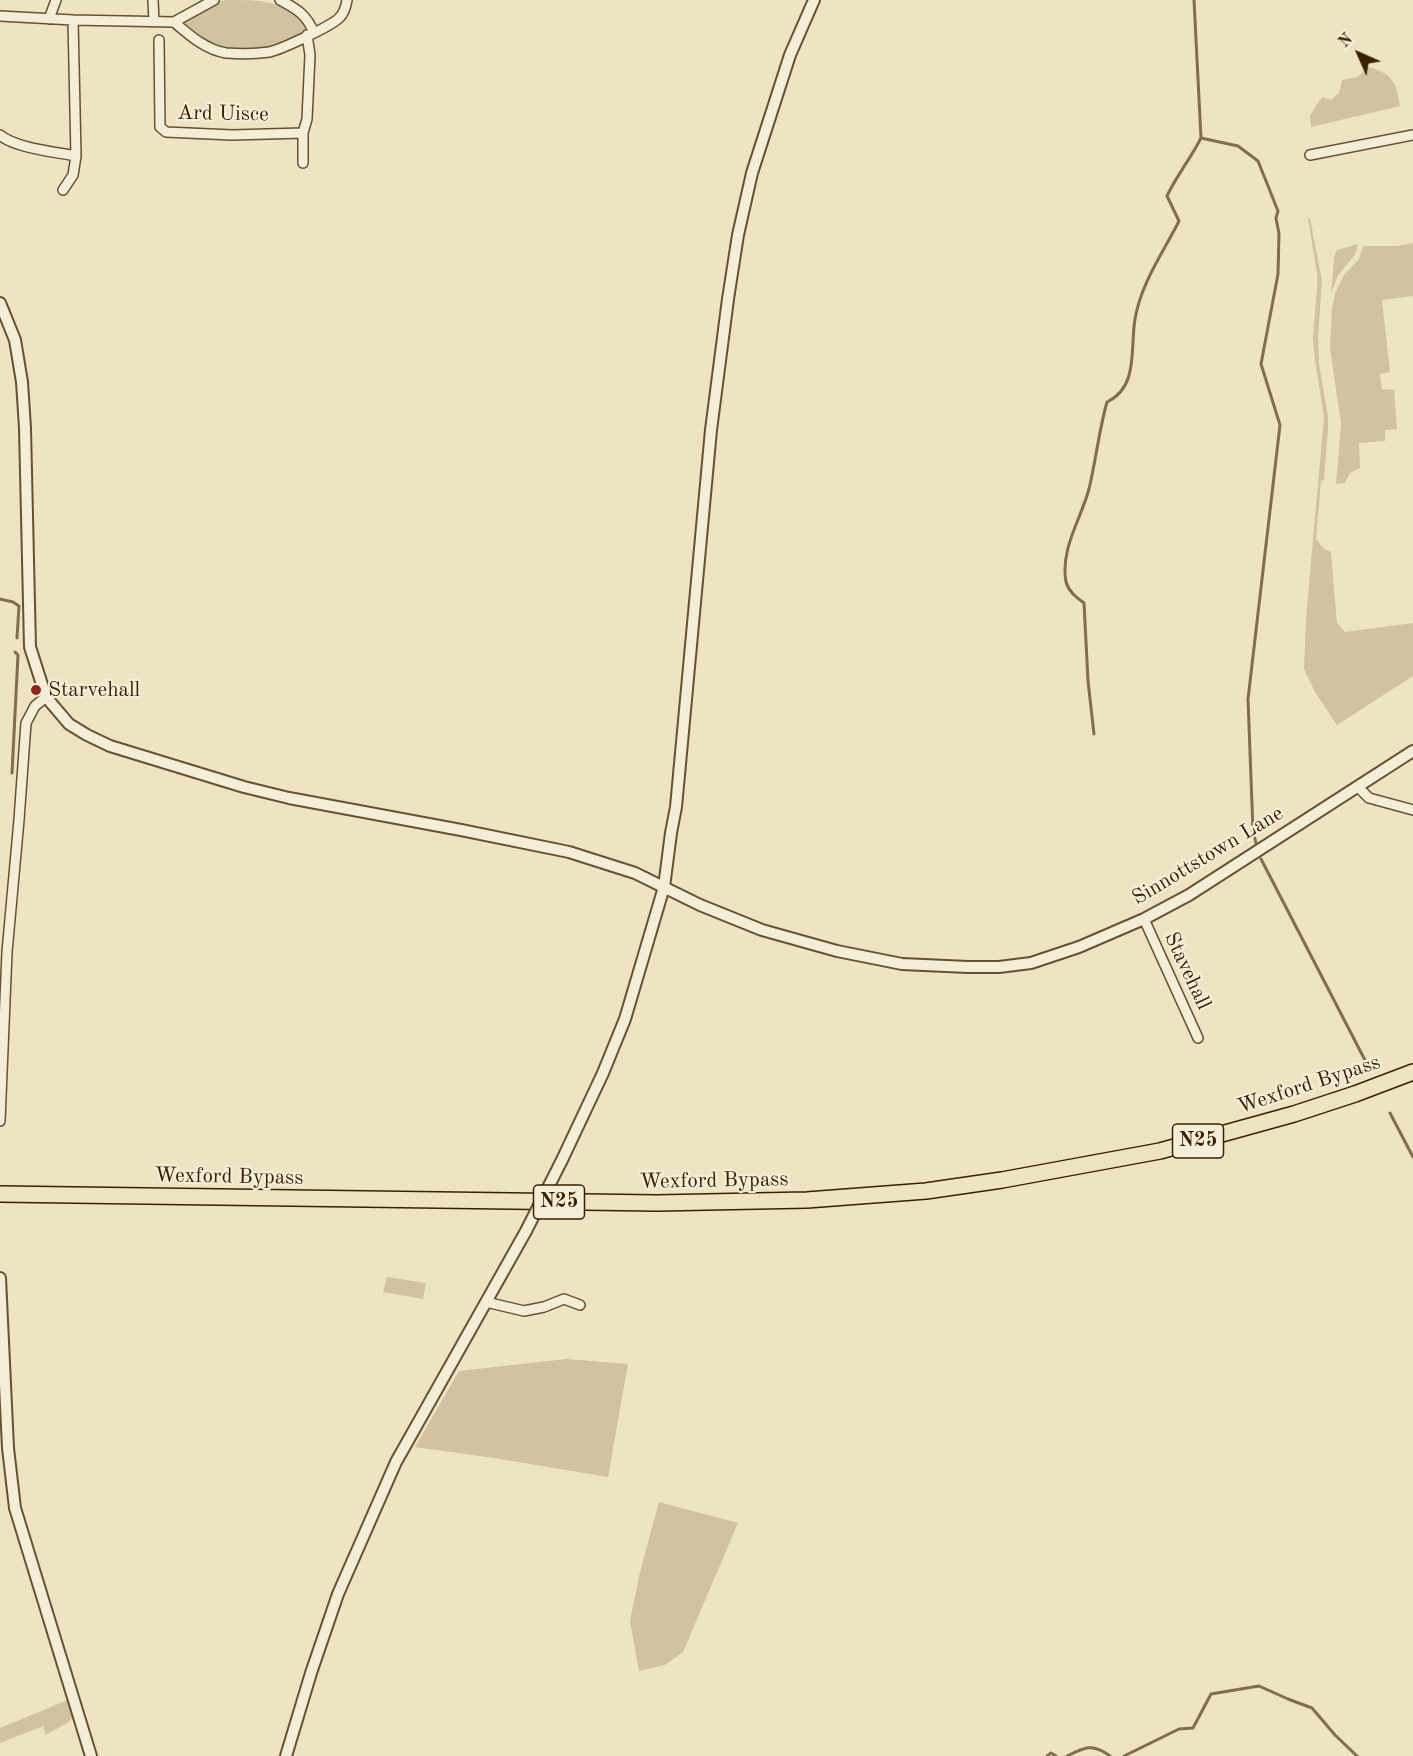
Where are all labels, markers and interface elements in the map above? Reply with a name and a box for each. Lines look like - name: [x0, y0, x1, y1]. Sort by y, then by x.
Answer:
- north arrow: [1329, 24, 1389, 84]
- text: N: [1336, 31, 1356, 51]
- street label: Ard Uisce: [177, 101, 269, 127]
- place label: Starvehall: [48, 677, 140, 703]
- marker: Starvehall: [29, 683, 43, 697]
- street label: Sinnottstown Lane: [1128, 801, 1288, 911]
- street label: Stavehall: [1158, 928, 1216, 1014]
- street label: Wexford Bypass: [1234, 1050, 1384, 1120]
- road number: N25: [1172, 1124, 1224, 1158]
- street label: Wexford Bypass: [154, 1163, 304, 1191]
- street label: Wexford Bypass: [639, 1167, 789, 1195]
- road number: N25: [534, 1185, 584, 1219]

